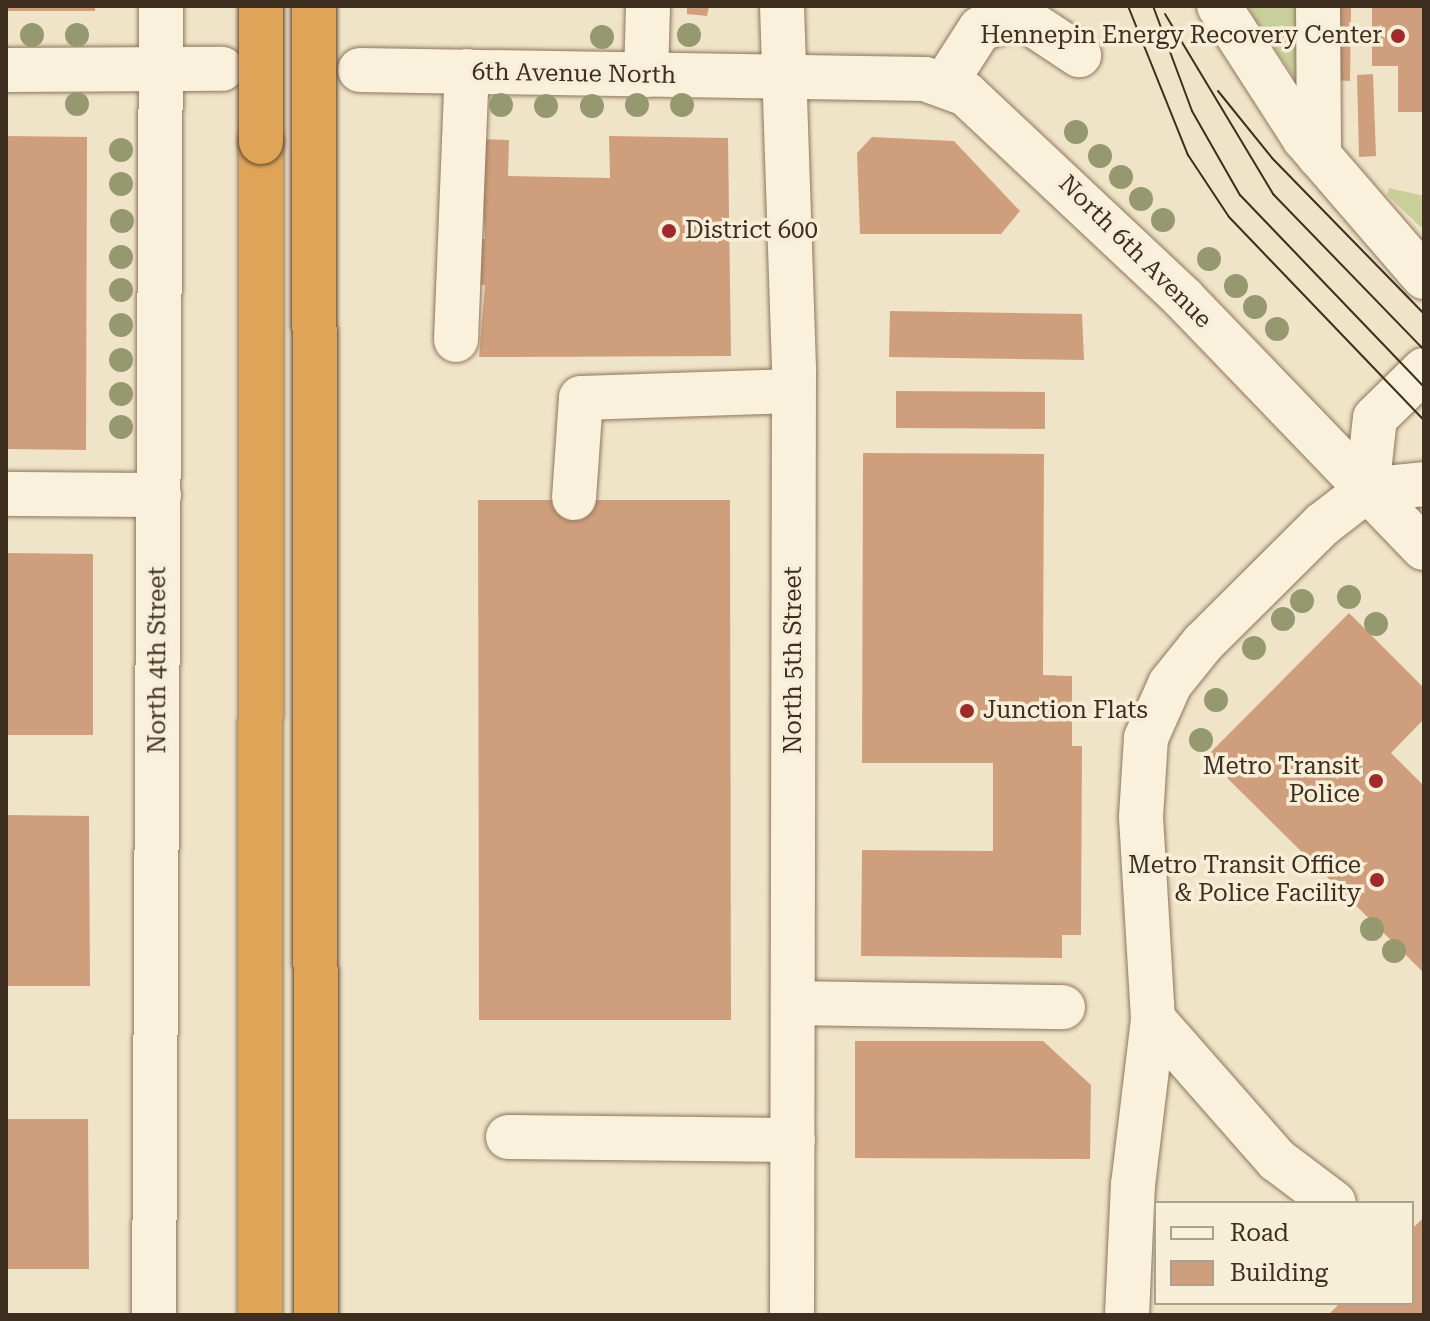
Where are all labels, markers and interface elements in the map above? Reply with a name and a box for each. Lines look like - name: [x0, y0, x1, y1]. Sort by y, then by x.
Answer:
- place label: Hennepin Energy Recovery Center: [980, 22, 1382, 50]
- marker: Hennepin Energy Recovery Center: [1389, 27, 1407, 45]
- street label: 6th Avenue North: [472, 58, 676, 90]
- street label: North 6th Avenue: [1053, 170, 1217, 334]
- place label: District 600: [685, 217, 818, 245]
- marker: District 600: [660, 222, 678, 240]
- street label: North 4th Street: [144, 566, 172, 754]
- street label: North 5th Street: [780, 566, 808, 754]
- place label: Junction Flats: [983, 697, 1148, 725]
- marker: Junction Flats: [958, 702, 976, 720]
- place label: Metro Transit Police: [1203, 753, 1360, 809]
- marker: Metro Transit Police: [1367, 772, 1385, 790]
- place label: Metro Transit Office & Police Facility: [1128, 852, 1361, 908]
- marker: Metro Transit Office & Police Facility: [1368, 871, 1386, 889]
- legend: [1154, 1201, 1414, 1305]
- text: Road: [1230, 1219, 1289, 1247]
- text: Building: [1230, 1259, 1328, 1287]

